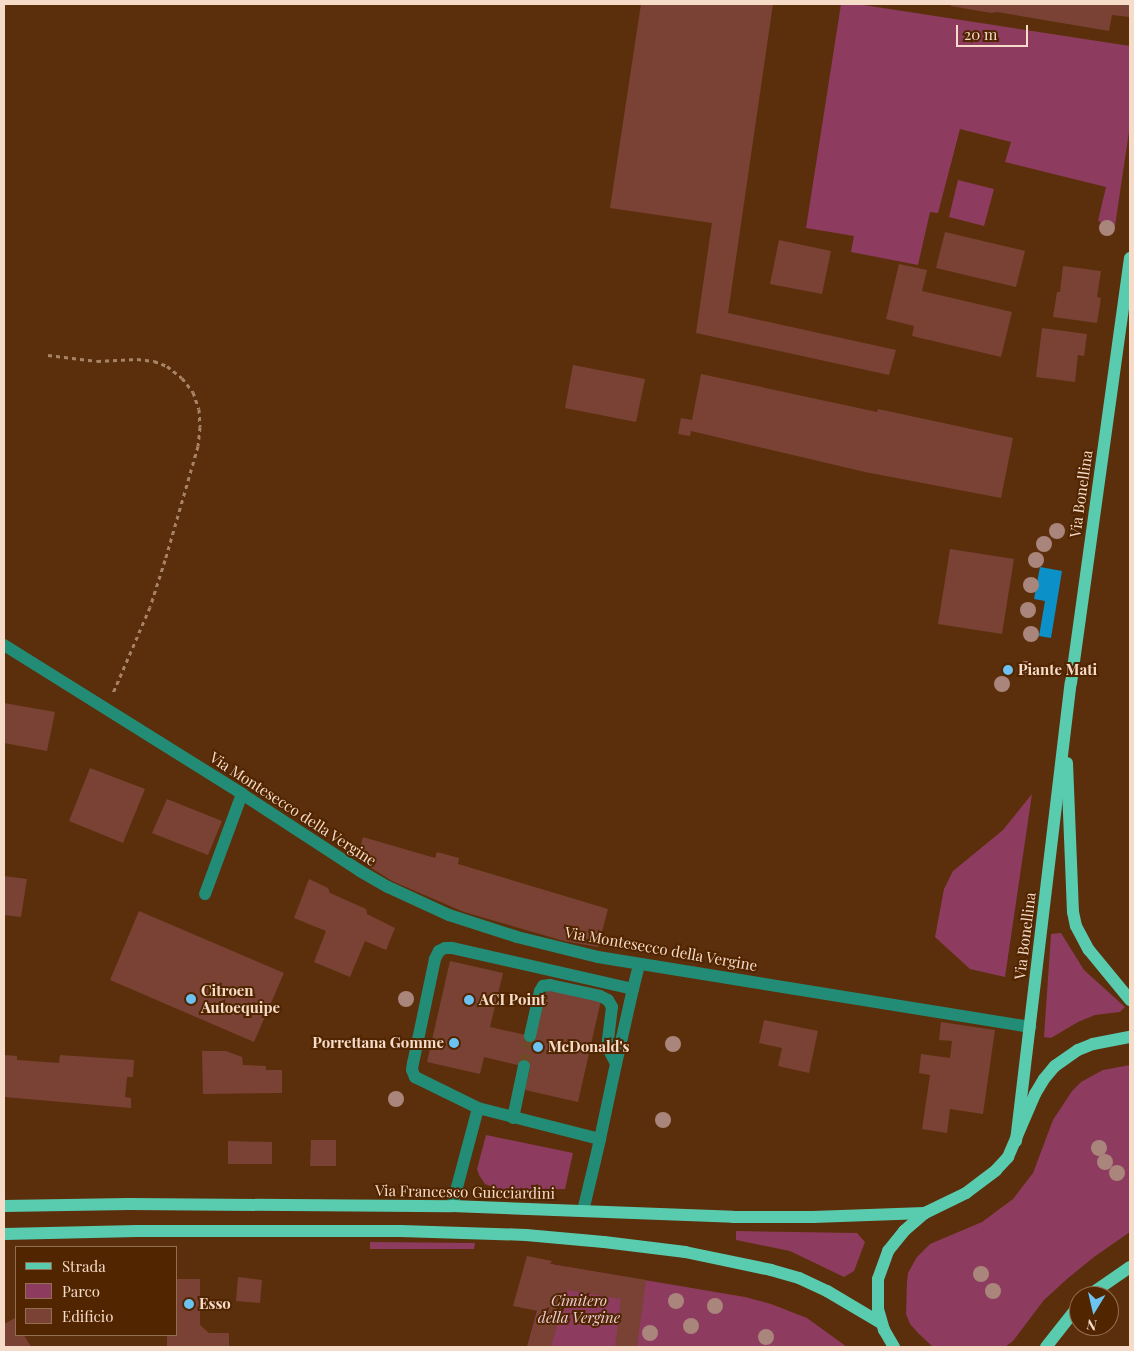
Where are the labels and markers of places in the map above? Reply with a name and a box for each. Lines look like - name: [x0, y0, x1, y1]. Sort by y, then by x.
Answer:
- place label: Piante Mati: [1018, 661, 1097, 679]
- marker: Piante Mati: [1002, 664, 1014, 676]
- place label: Citroen Autoequipe: [201, 981, 280, 1016]
- place label: ACI Point: [479, 991, 546, 1009]
- marker: Citroen Autoequipe: [185, 993, 197, 1005]
- marker: ACI Point: [463, 994, 475, 1006]
- place label: Porrettana Gomme: [312, 1034, 444, 1052]
- marker: Porrettana Gomme: [448, 1037, 460, 1049]
- place label: McDonald's: [548, 1038, 629, 1056]
- marker: McDonald's: [532, 1041, 544, 1053]
- place label: Esso: [199, 1295, 231, 1313]
- marker: Esso: [183, 1298, 195, 1310]

